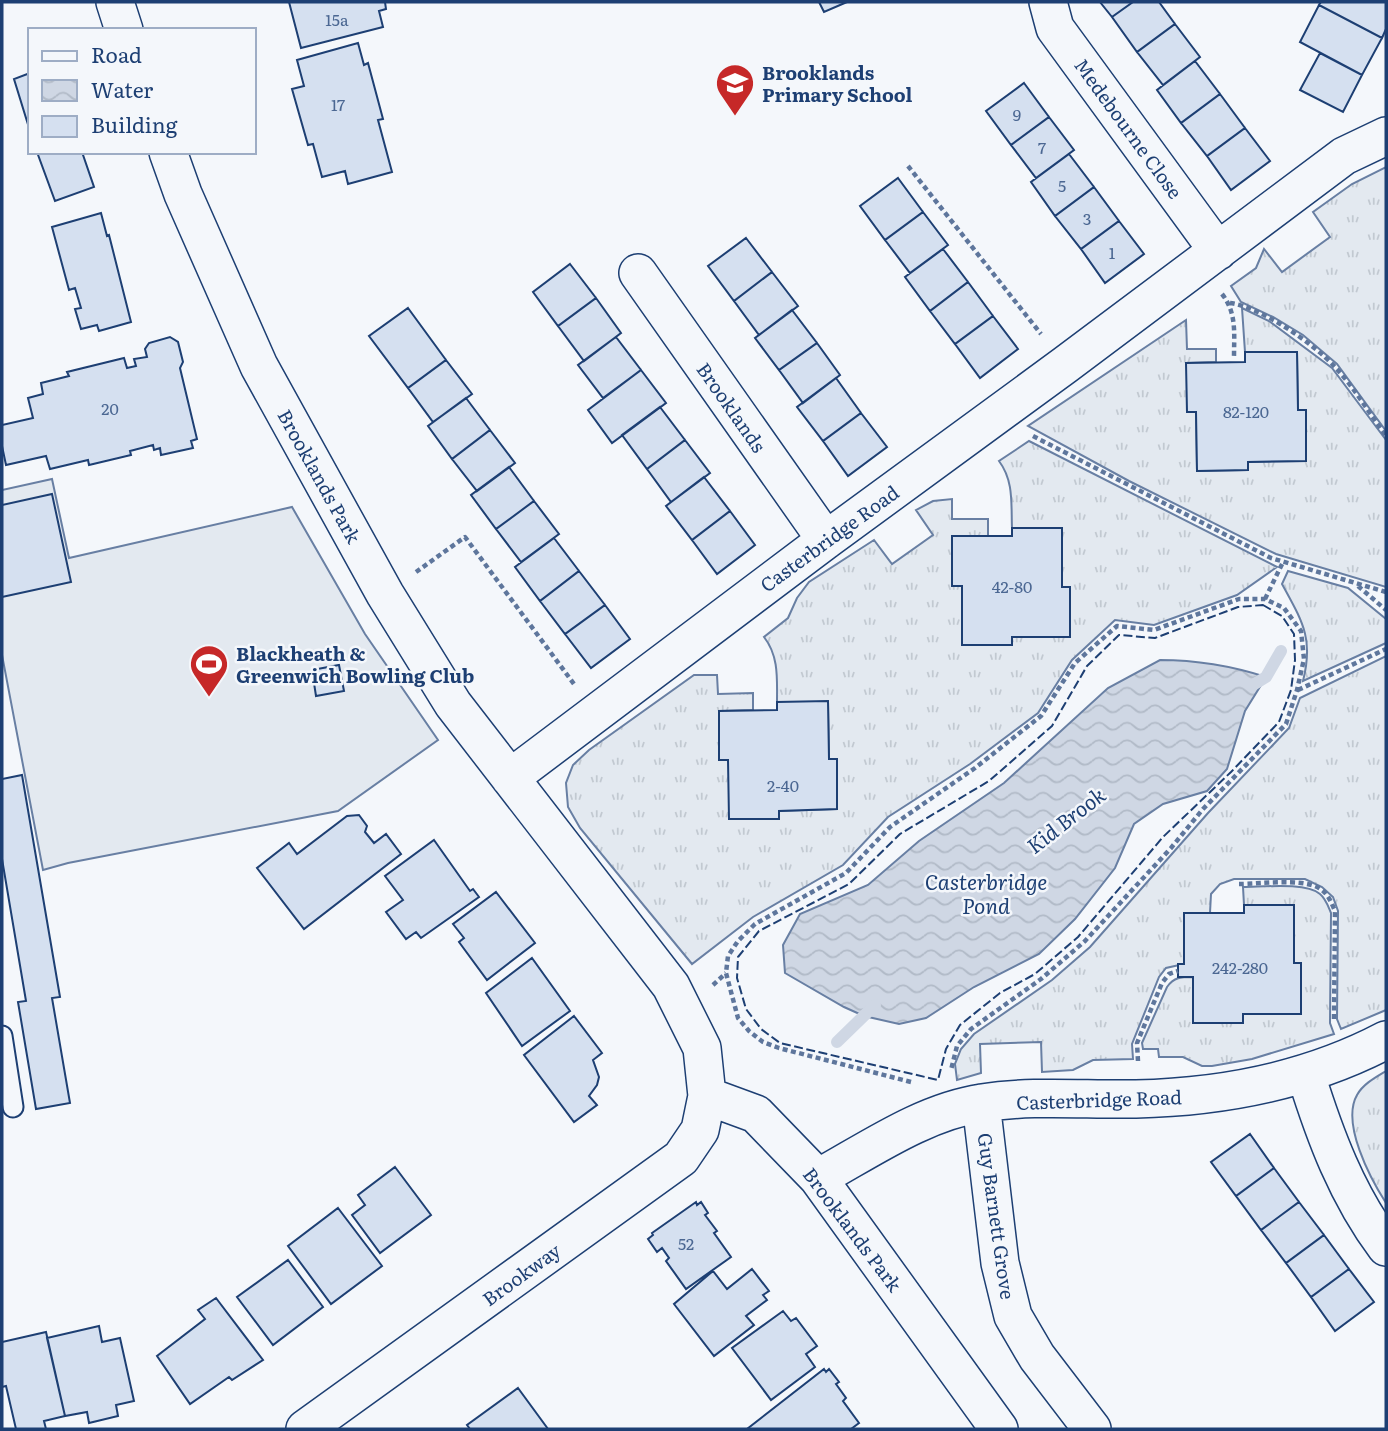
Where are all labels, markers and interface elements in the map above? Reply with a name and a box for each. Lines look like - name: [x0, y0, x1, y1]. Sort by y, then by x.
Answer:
- house number: 15a: [325, 7, 349, 31]
- legend: [28, 28, 256, 154]
- text: Road: [91, 38, 142, 69]
- street label: Medebourne Close: [1068, 52, 1190, 204]
- place label: Brooklands Primary School: [762, 58, 913, 108]
- school or university icon: Brooklands Primary School: [714, 62, 756, 117]
- text: Water: [91, 73, 153, 104]
- house number: 17: [331, 92, 345, 116]
- house number: 9: [1013, 102, 1021, 126]
- text: Building: [91, 108, 178, 139]
- house number: 7: [1038, 135, 1046, 159]
- house number: 5: [1058, 173, 1066, 197]
- house number: 3: [1083, 206, 1091, 230]
- house number: 1: [1109, 240, 1116, 264]
- street label: Brooklands: [691, 356, 774, 458]
- house number: 20: [101, 396, 119, 420]
- house number: 82-120: [1223, 399, 1269, 423]
- street label: Brooklands Park: [272, 404, 369, 549]
- street label: Casterbridge Road: [754, 478, 905, 598]
- house number: 42-80: [992, 574, 1032, 598]
- place label: Blackheath & Greenwich Bowling Club: [236, 639, 474, 689]
- sports icon: Blackheath & Greenwich Bowling Club: [188, 643, 230, 698]
- house number: 2-40: [767, 773, 799, 797]
- water label: Kid Brook: [1019, 778, 1111, 860]
- water label: Casterbridge Pond: [925, 865, 1047, 920]
- house number: 242-280: [1212, 955, 1268, 979]
- street label: Casterbridge Road: [1016, 1082, 1183, 1116]
- street label: Guy Barnett Grove: [971, 1131, 1023, 1301]
- street label: Brooklands Park: [797, 1161, 909, 1297]
- house number: 52: [678, 1231, 694, 1255]
- street label: Brookway: [476, 1236, 566, 1312]

